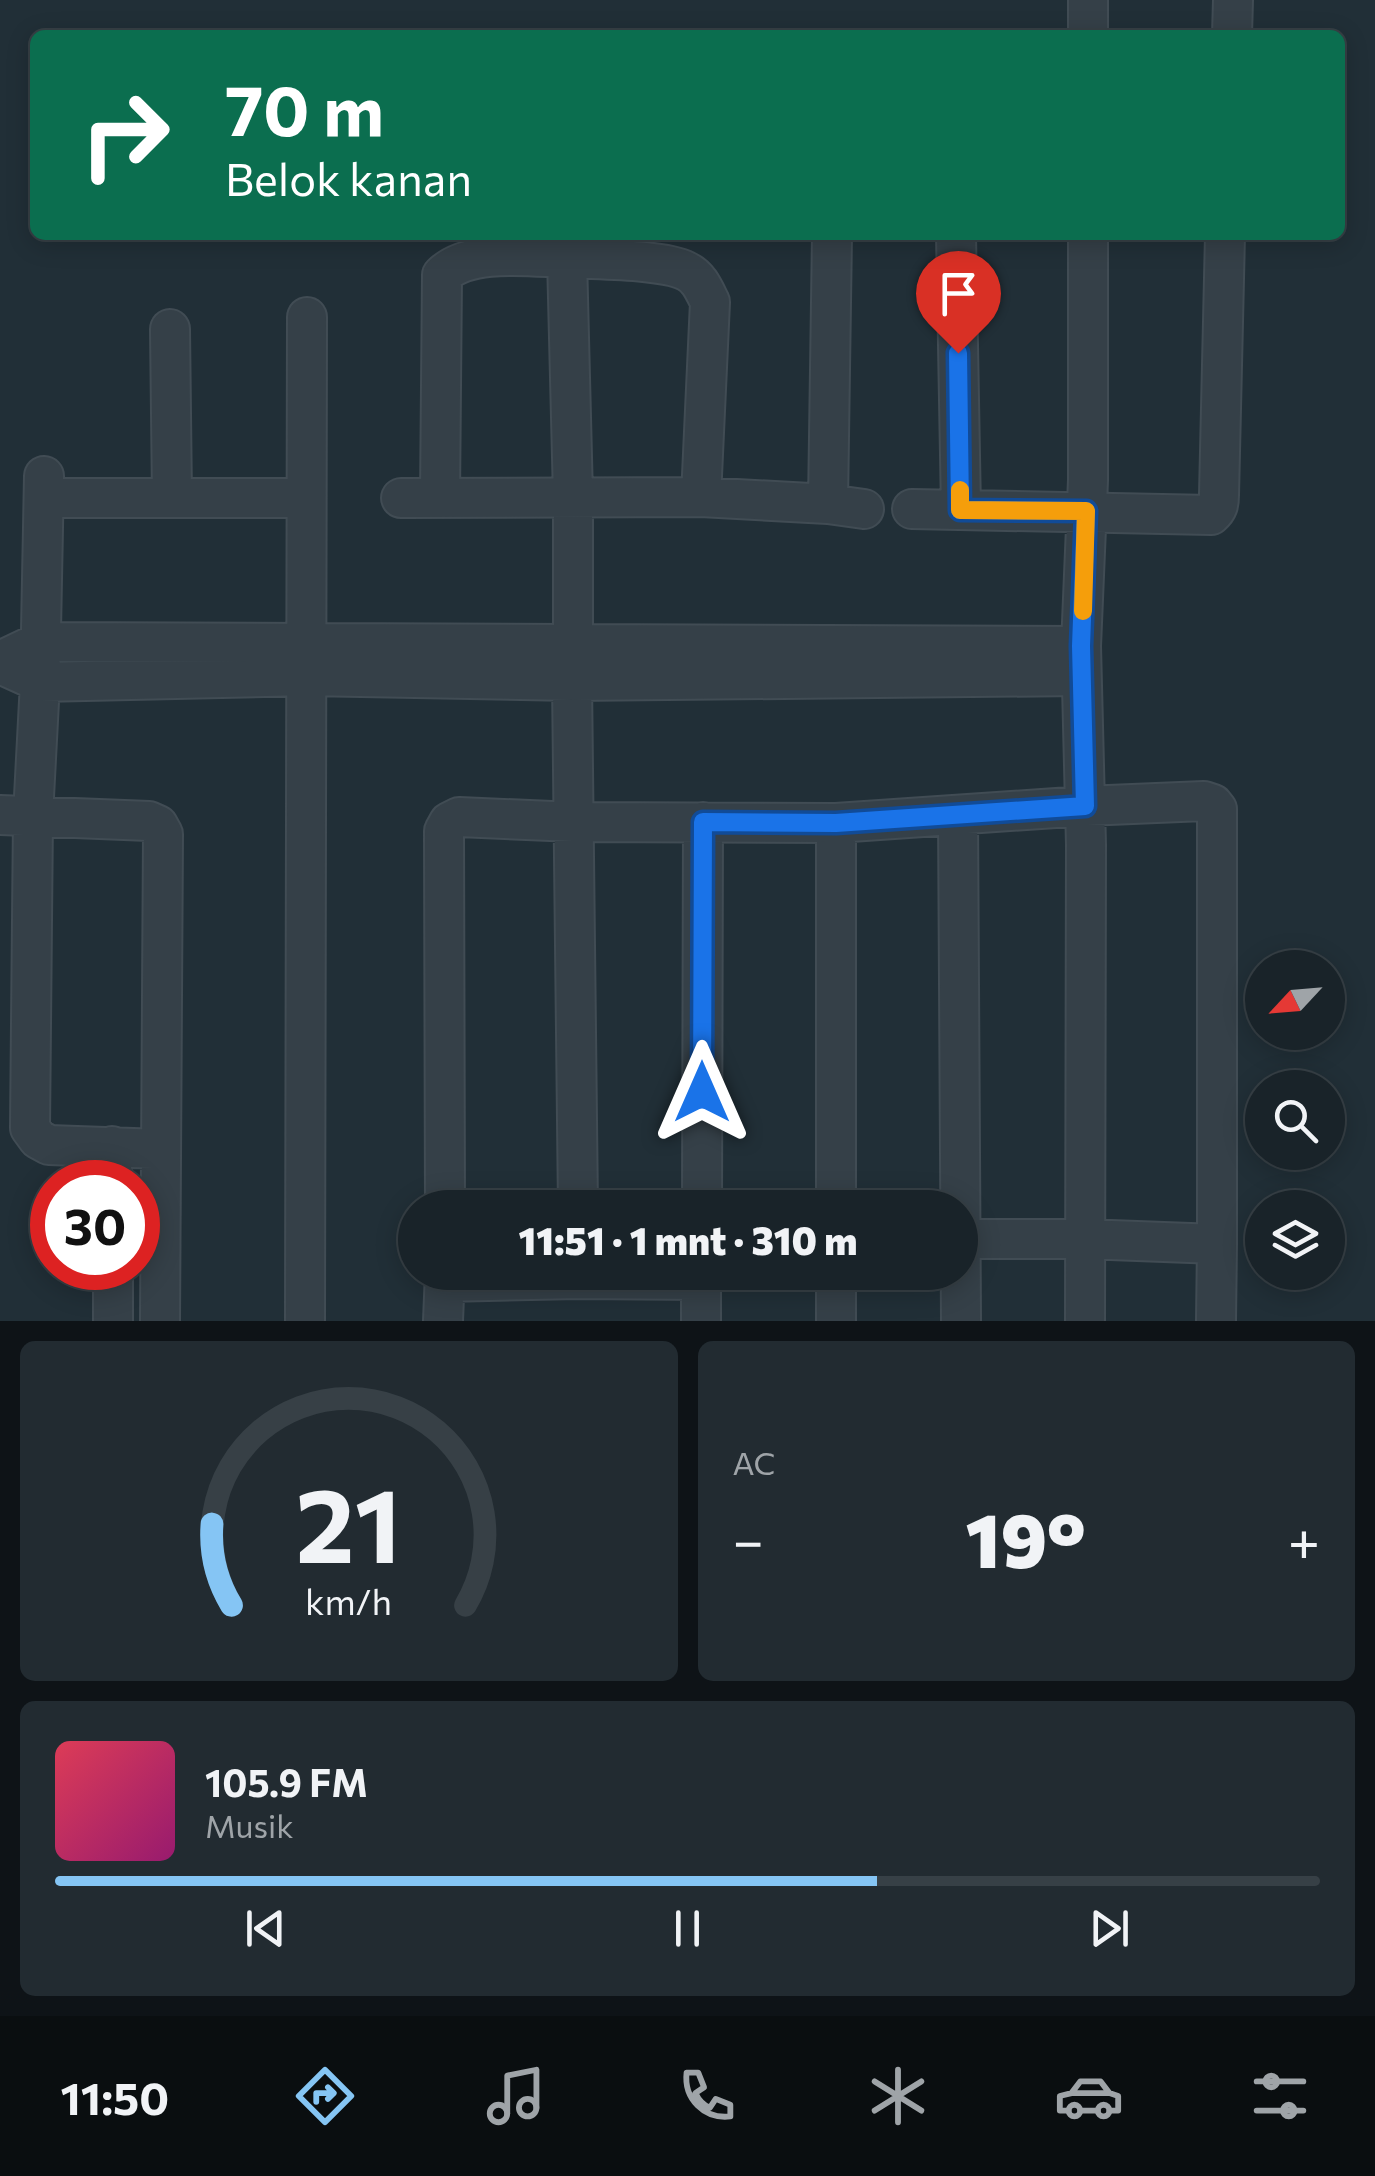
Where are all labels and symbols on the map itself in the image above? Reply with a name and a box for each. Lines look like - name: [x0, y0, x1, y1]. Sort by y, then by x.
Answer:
- pin: [916, 251, 1001, 354]
- north arrow: [1245, 950, 1345, 1050]
- position arrow: [650, 1040, 754, 1144]
- speed limit sign: 30: [30, 1160, 160, 1290]

